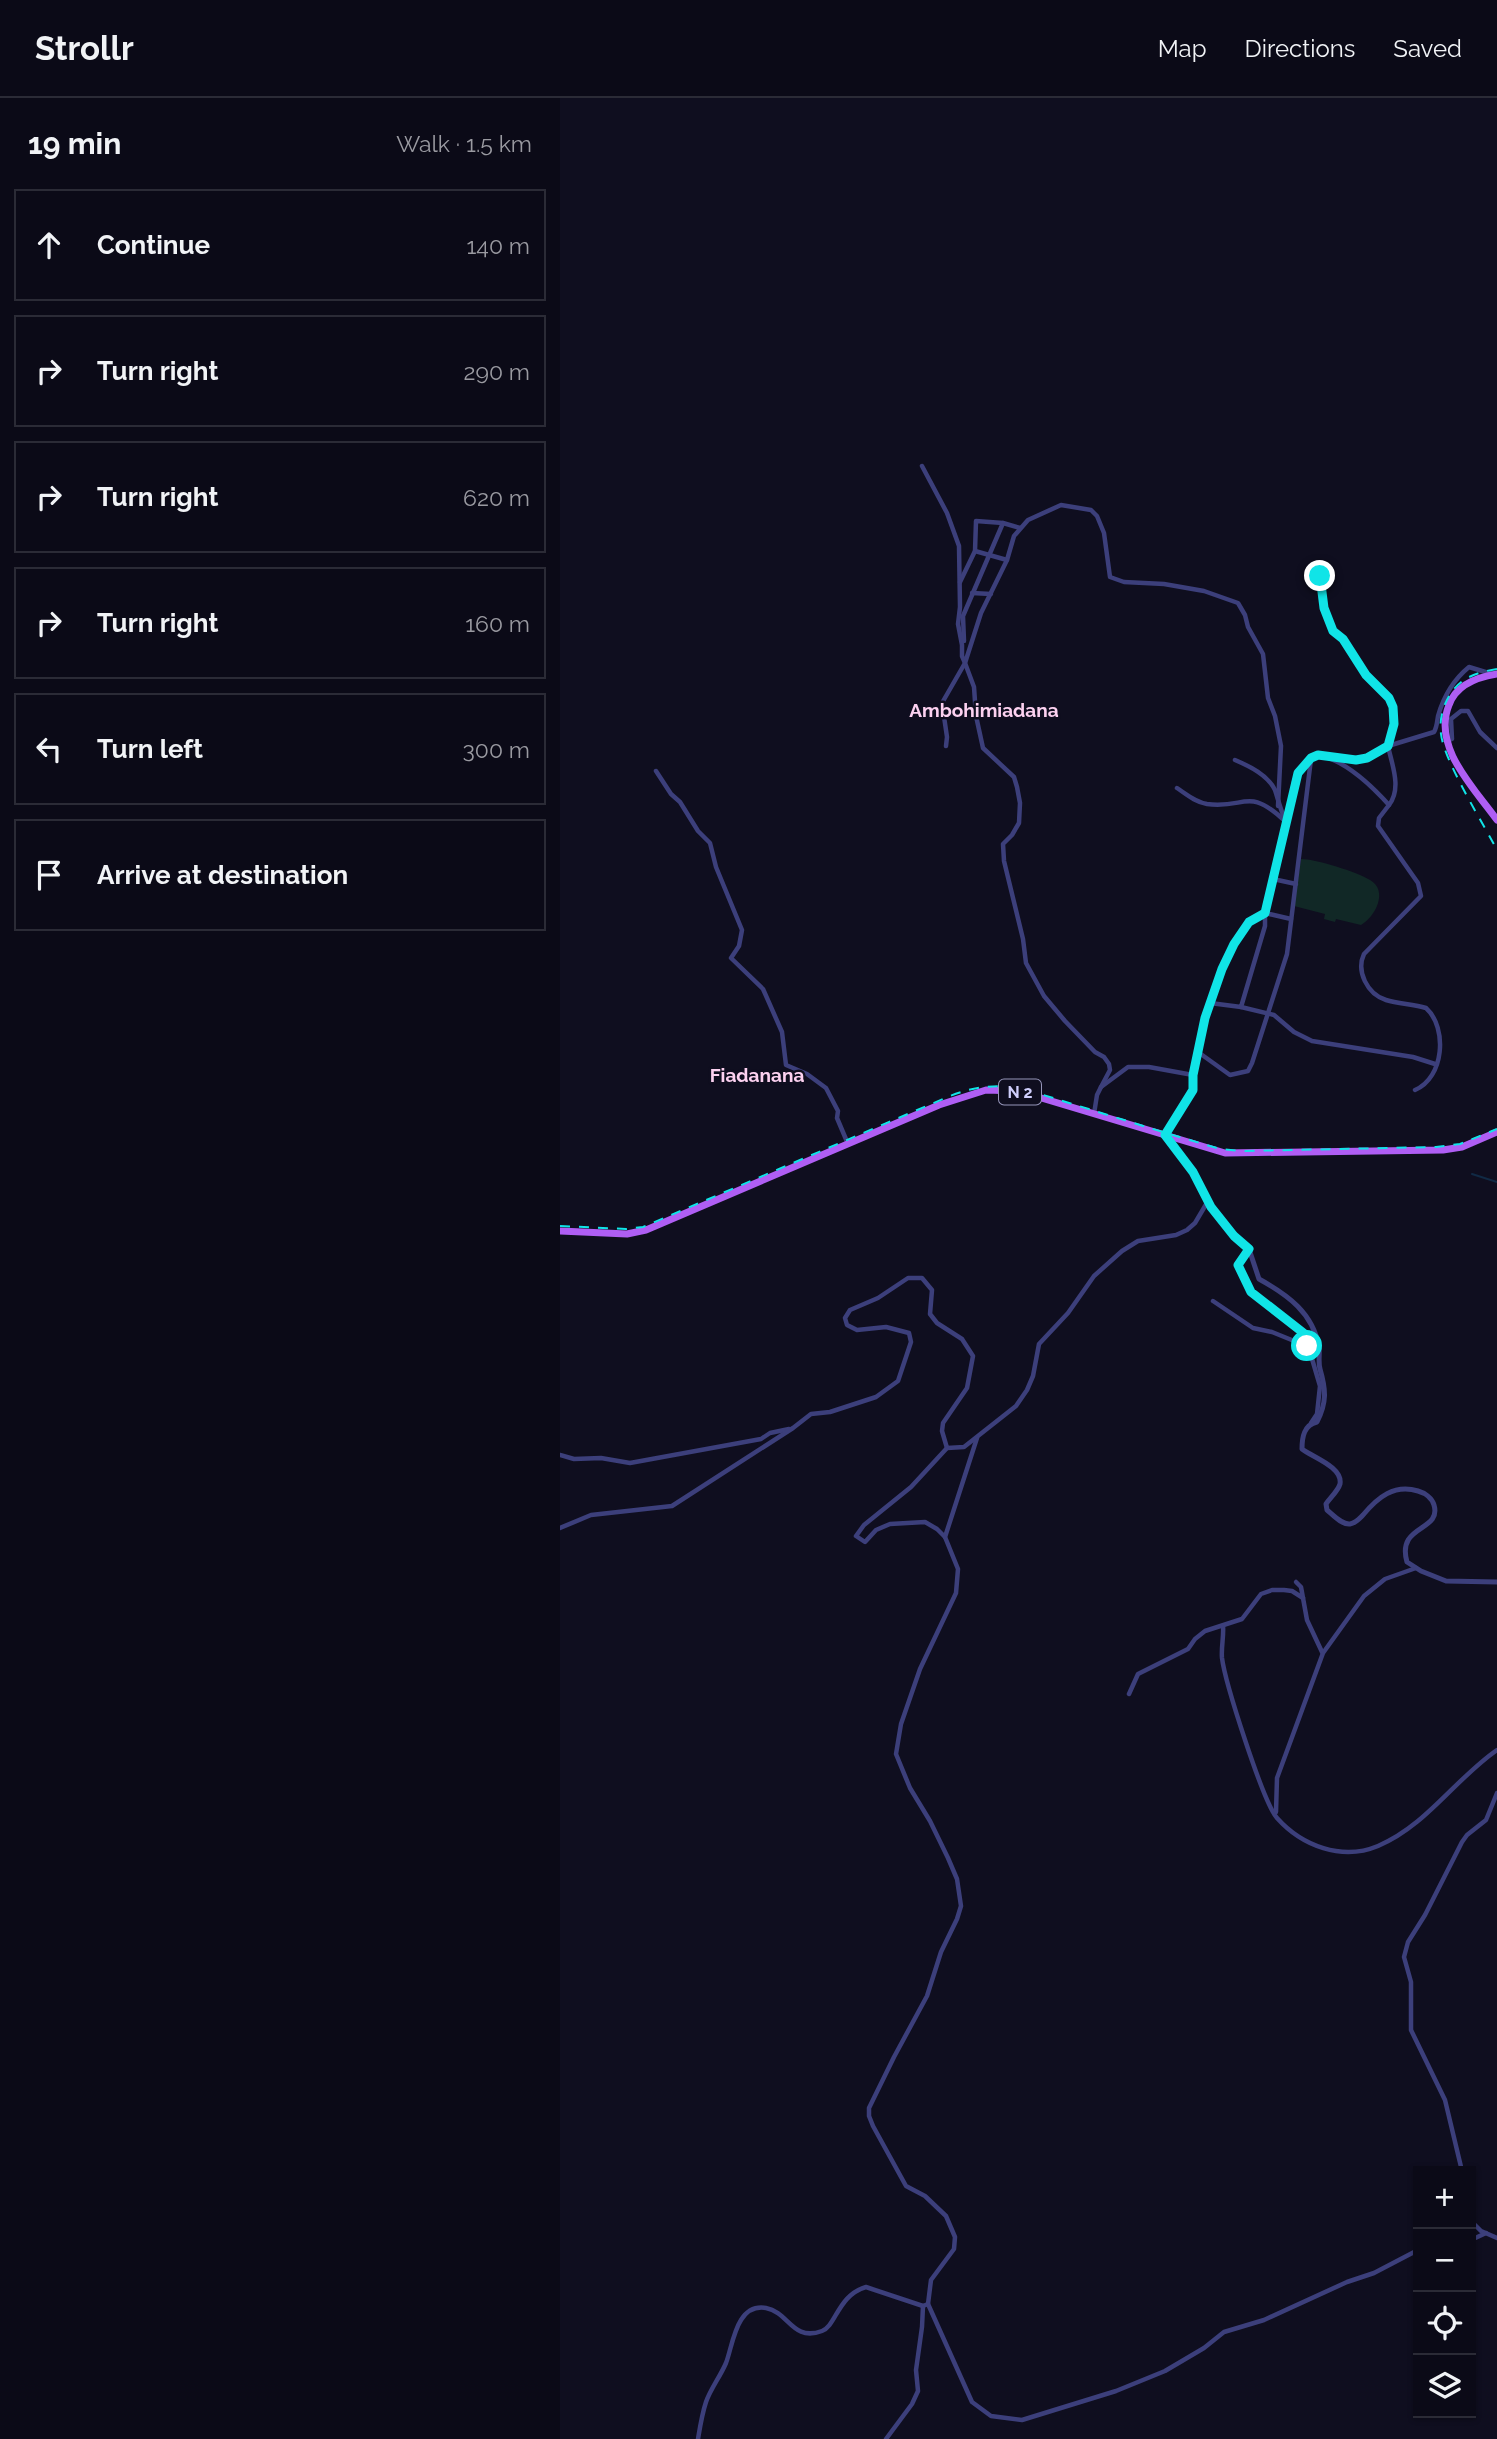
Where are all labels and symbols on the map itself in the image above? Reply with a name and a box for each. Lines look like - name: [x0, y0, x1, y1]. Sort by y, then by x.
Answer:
- route end: [1304, 560, 1335, 591]
- district label: Ambohimiadana: [909, 699, 1059, 721]
- district label: Fiadanana: [710, 1064, 804, 1086]
- road number: N 2: [999, 1080, 1041, 1104]
- route start: [1291, 1330, 1322, 1361]

